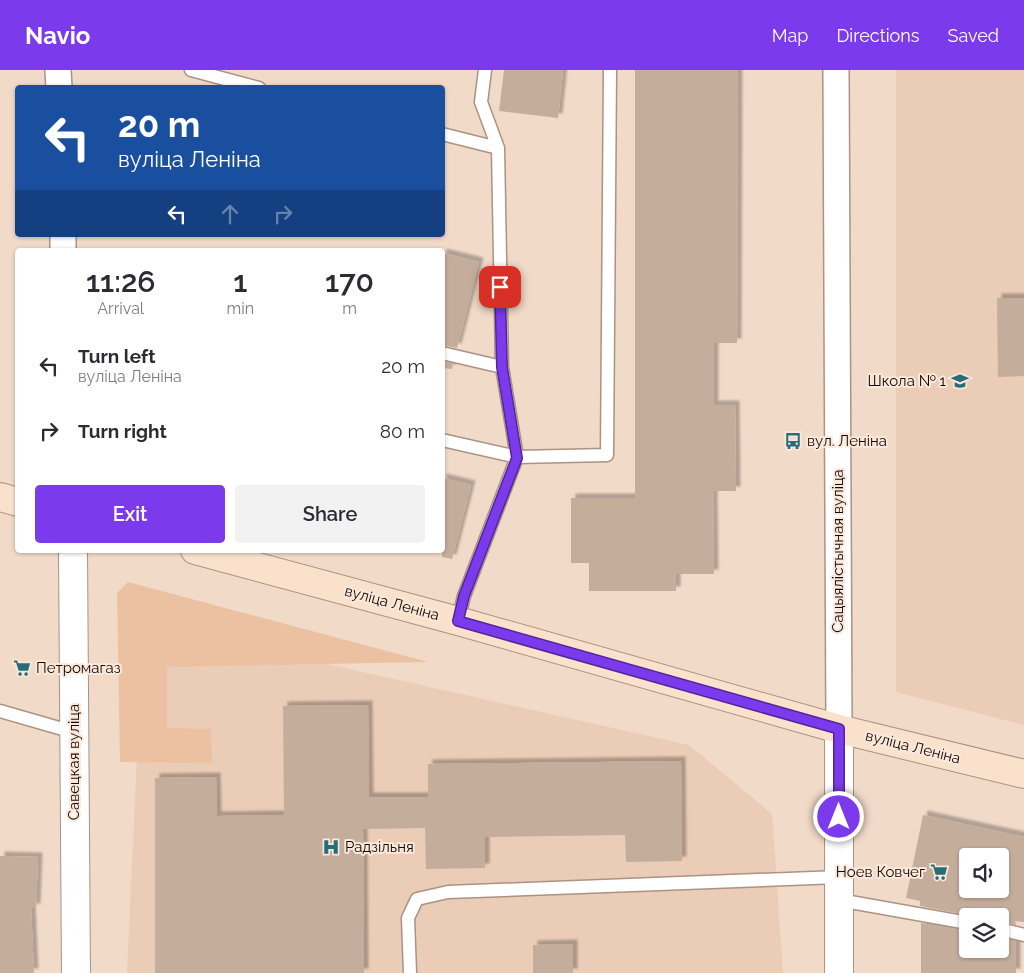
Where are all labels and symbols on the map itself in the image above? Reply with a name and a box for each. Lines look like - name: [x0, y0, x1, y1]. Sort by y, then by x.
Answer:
- pin: [479, 266, 521, 308]
- school or university icon: Школа № 1: [950, 371, 970, 391]
- place label: Школа № 1: [868, 372, 947, 390]
- bus stop icon: вул. Леніна: [783, 431, 803, 451]
- place label: вул. Леніна: [807, 432, 887, 450]
- street label: Сацыялістычная вуліца: [829, 469, 847, 633]
- street label: вуліца Леніна: [343, 582, 441, 624]
- supermarket icon: Петромагаз: [12, 658, 32, 678]
- place label: Петромагаз: [36, 659, 121, 677]
- street label: Савецкая вуліца: [65, 704, 83, 820]
- street label: вуліца Леніна: [864, 726, 962, 768]
- position arrow: [812, 790, 864, 842]
- hospital icon: Радзільня: [321, 837, 341, 857]
- place label: Радзільня: [345, 838, 414, 856]
- supermarket icon: Ноев Ковчег: [929, 862, 949, 882]
- place label: Ноев Ковчег: [836, 863, 925, 881]

